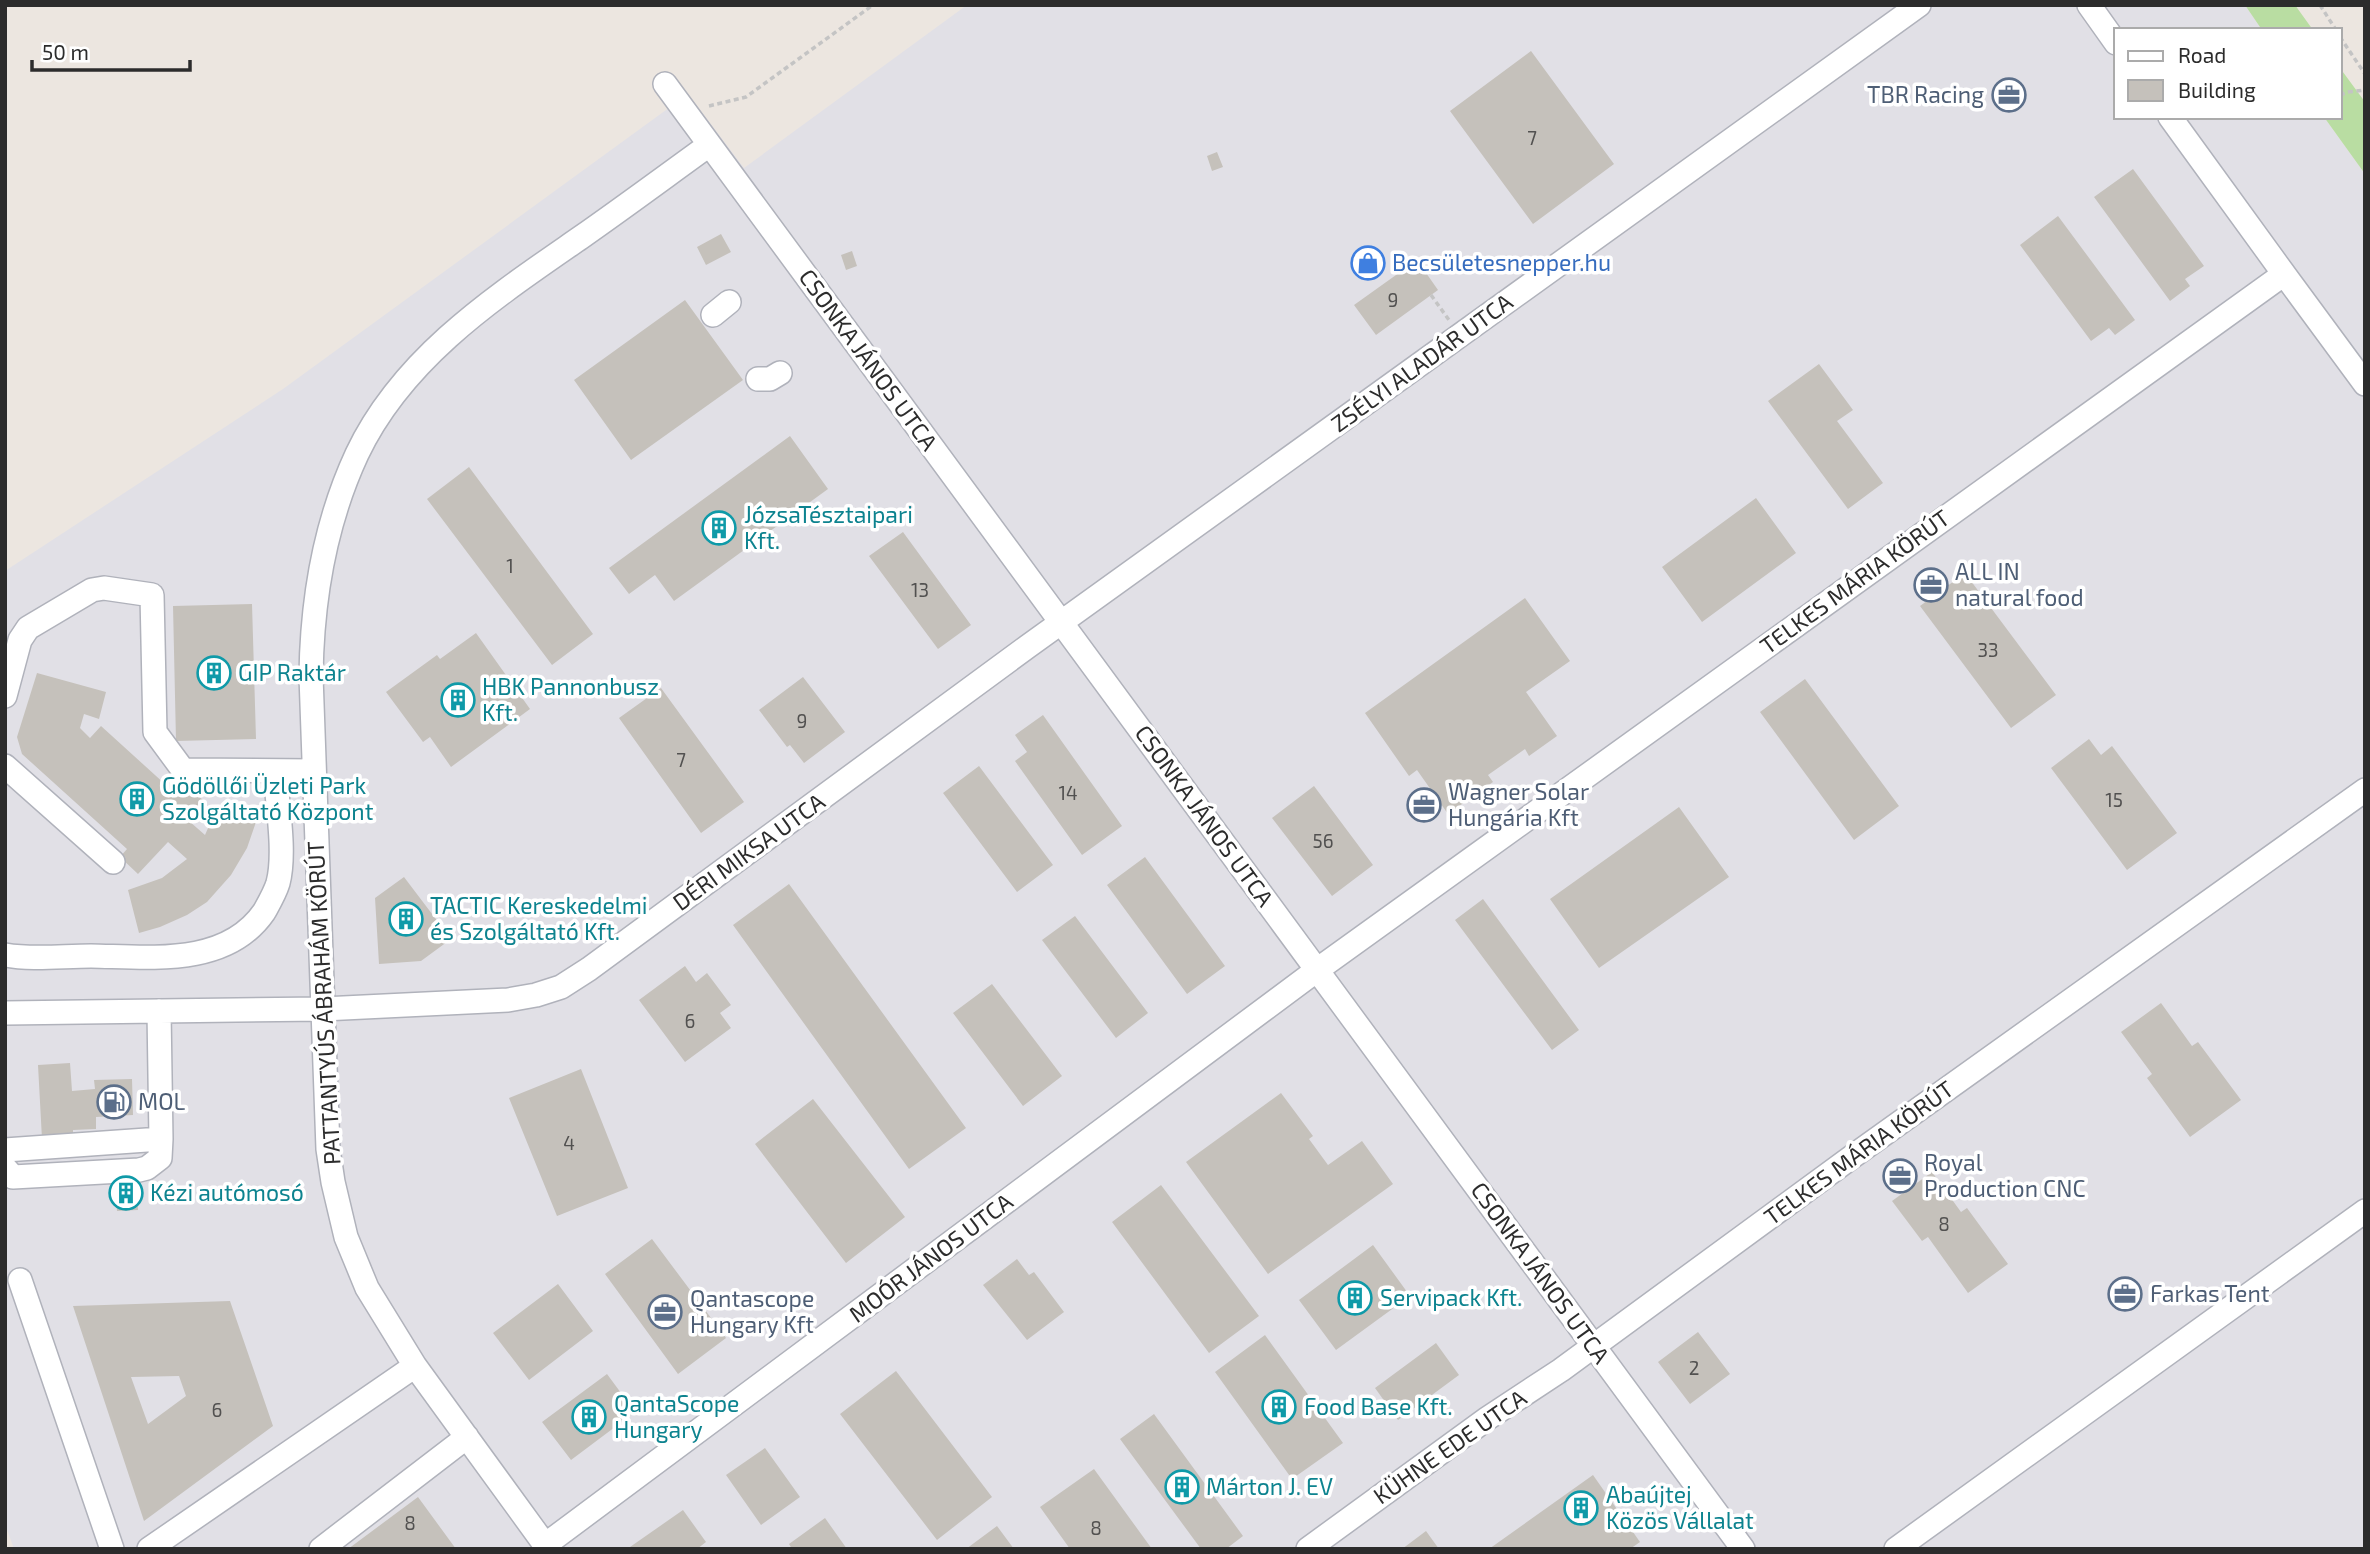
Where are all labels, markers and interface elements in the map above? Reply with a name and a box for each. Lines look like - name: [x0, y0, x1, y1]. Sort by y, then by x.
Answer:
- scale bar: [32, 28, 189, 72]
- legend: [2114, 28, 2342, 119]
- text: 50 m: [42, 39, 89, 64]
- text: Road: [2178, 42, 2226, 67]
- office icon: TBR Racing: [1990, 76, 2028, 114]
- text: Building: [2178, 77, 2256, 102]
- place label: TBR Racing: [1867, 80, 1984, 108]
- house number: 7: [1527, 126, 1537, 149]
- shop icon: Becsületesnepper.hu: [1349, 244, 1387, 282]
- place label: Becsületesnepper.hu: [1392, 248, 1611, 276]
- street label: CSONKA JÁNOS UTCA: [794, 263, 944, 456]
- street label: ZSÉLYI ALADÁR UTCA: [1325, 287, 1518, 437]
- house number: 9: [1388, 288, 1398, 311]
- place label: JózsaTésztaipari Kft.: [744, 500, 913, 554]
- street label: TELKES MÁRIA KÖRÚT: [1754, 503, 1955, 659]
- building icon: JózsaTésztaipari Kft.: [700, 509, 738, 547]
- house number: 1: [506, 554, 514, 577]
- place label: ALL IN natural food: [1955, 557, 2084, 611]
- office icon: ALL IN natural food: [1912, 566, 1950, 604]
- house number: 13: [911, 578, 929, 601]
- house number: 33: [1977, 638, 1999, 661]
- building icon: GIP Raktár: [195, 654, 233, 692]
- place label: GIP Raktár: [238, 658, 346, 686]
- place label: HBK Pannonbusz Kft.: [482, 672, 659, 726]
- building icon: HBK Pannonbusz Kft.: [439, 681, 477, 719]
- house number: 9: [797, 709, 807, 732]
- street label: CSONKA JÁNOS UTCA: [1130, 719, 1280, 912]
- house number: 7: [676, 748, 686, 771]
- place label: Gödöllői Üzleti Park Szolgáltató Központ: [162, 771, 374, 825]
- place label: Wagner Solar Hungária Kft: [1448, 777, 1589, 831]
- building icon: Gödöllői Üzleti Park Szolgáltató Központ: [118, 780, 156, 818]
- house number: 14: [1058, 781, 1078, 804]
- street label: DÉRI MIKSA UTCA: [667, 786, 830, 916]
- office icon: Wagner Solar Hungária Kft: [1405, 786, 1443, 824]
- house number: 15: [2105, 788, 2123, 811]
- house number: 56: [1312, 829, 1334, 852]
- street label: PATTANTYÚS ÁBRAHÁM KÖRÚT: [301, 840, 345, 1166]
- place label: TACTIC Kereskedelmi és Szolgáltató Kft.: [430, 891, 648, 945]
- building icon: TACTIC Kereskedelmi és Szolgáltató Kft.: [387, 900, 425, 938]
- house number: 6: [685, 1009, 695, 1032]
- street label: TELKES MÁRIA KÖRÚT: [1758, 1074, 1959, 1230]
- fuel station icon: MOL: [95, 1083, 133, 1121]
- place label: MOL: [138, 1087, 186, 1115]
- house number: 4: [563, 1131, 575, 1154]
- place label: Royal Production CNC: [1924, 1148, 2086, 1202]
- office icon: Royal Production CNC: [1881, 1157, 1919, 1195]
- building icon: Kézi autómosó: [107, 1174, 145, 1212]
- street label: CSONKA JÁNOS UTCA: [1466, 1176, 1616, 1369]
- place label: Kézi autómosó: [150, 1178, 304, 1206]
- street label: MOÓR JÁNOS UTCA: [843, 1186, 1018, 1328]
- house number: 8: [1938, 1212, 1950, 1235]
- office icon: Farkas Tent: [2106, 1275, 2144, 1313]
- building icon: Servipack Kft.: [1336, 1279, 1374, 1317]
- place label: Farkas Tent: [2150, 1279, 2270, 1307]
- place label: Servipack Kft.: [1380, 1283, 1522, 1311]
- place label: Qantascope Hungary Kft: [690, 1284, 814, 1338]
- office icon: Qantascope Hungary Kft: [646, 1293, 684, 1331]
- house number: 2: [1689, 1356, 1699, 1379]
- street label: KÜHNE EDE UTCA: [1367, 1383, 1532, 1509]
- building icon: Food Base Kft.: [1260, 1388, 1298, 1426]
- place label: QantaScope Hungary: [614, 1389, 739, 1443]
- place label: Food Base Kft.: [1304, 1392, 1453, 1420]
- house number: 6: [212, 1398, 222, 1421]
- building icon: QantaScope Hungary: [570, 1398, 608, 1436]
- building icon: Márton J. EV: [1163, 1468, 1201, 1506]
- place label: Márton J. EV: [1206, 1472, 1333, 1500]
- place label: Abaújtej Közös Vállalat: [1606, 1480, 1754, 1534]
- building icon: Abaújtej Közös Vállalat: [1562, 1489, 1600, 1527]
- house number: 8: [404, 1511, 416, 1534]
- house number: 8: [1090, 1516, 1102, 1539]

